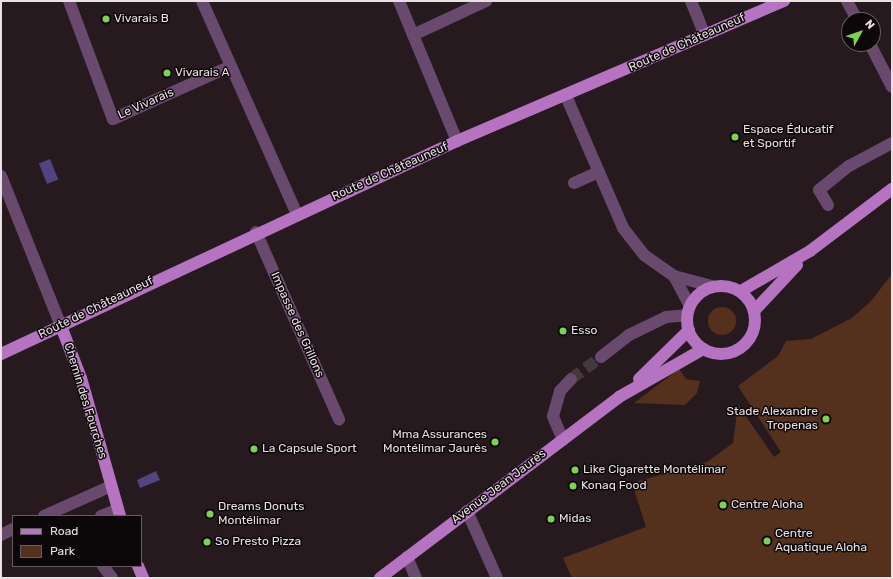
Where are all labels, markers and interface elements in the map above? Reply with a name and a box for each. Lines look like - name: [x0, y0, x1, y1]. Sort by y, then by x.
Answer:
- street label: Route de Châteauneuf: [627, 11, 747, 75]
- place label: Vivarais B: [114, 12, 169, 26]
- north arrow: [841, 12, 881, 52]
- marker: Vivarais B: [101, 14, 111, 24]
- text: N: [862, 17, 877, 32]
- place label: Vivarais A: [175, 66, 230, 80]
- marker: Vivarais A: [162, 68, 172, 78]
- street label: Le Vivarais: [116, 85, 176, 123]
- place label: Espace Éducatif et Sportif: [743, 123, 833, 151]
- marker: Espace Éducatif et Sportif: [730, 132, 740, 142]
- street label: Route de Châteauneuf: [330, 140, 450, 204]
- street label: Impasse des Grillons: [267, 270, 327, 380]
- street label: Route de Châteauneuf: [36, 274, 156, 342]
- place label: Esso: [571, 324, 597, 338]
- marker: Esso: [558, 326, 568, 336]
- street label: Chemin des Fourches: [60, 341, 110, 461]
- place label: Stade Alexandre Tropenas: [726, 405, 818, 433]
- marker: Stade Alexandre Tropenas: [821, 414, 831, 424]
- place label: Mma Assurances Montélimar Jaurès: [383, 428, 487, 456]
- marker: Mma Assurances Montélimar Jaurès: [490, 437, 500, 447]
- place label: La Capsule Sport: [262, 442, 357, 456]
- marker: La Capsule Sport: [249, 444, 259, 454]
- street label: Avenue Jean Jaurès: [449, 447, 549, 527]
- place label: Like Cigarette Montélimar: [583, 463, 726, 477]
- marker: Like Cigarette Montélimar: [570, 465, 580, 475]
- place label: Konaq Food: [581, 479, 647, 493]
- marker: Konaq Food: [568, 481, 578, 491]
- place label: Centre Aloha: [731, 498, 803, 512]
- place label: Dreams Donuts Montélimar: [218, 500, 304, 528]
- marker: Centre Aloha: [718, 500, 728, 510]
- marker: Dreams Donuts Montélimar: [205, 509, 215, 519]
- place label: Midas: [559, 512, 591, 526]
- marker: Midas: [546, 514, 556, 524]
- legend: [12, 515, 142, 567]
- text: Road: [50, 524, 78, 538]
- place label: Centre Aquatique Aloha: [775, 527, 867, 555]
- place label: So Presto Pizza: [215, 535, 301, 549]
- marker: Centre Aquatique Aloha: [762, 536, 772, 546]
- marker: So Presto Pizza: [202, 537, 212, 547]
- text: Park: [50, 544, 75, 558]

